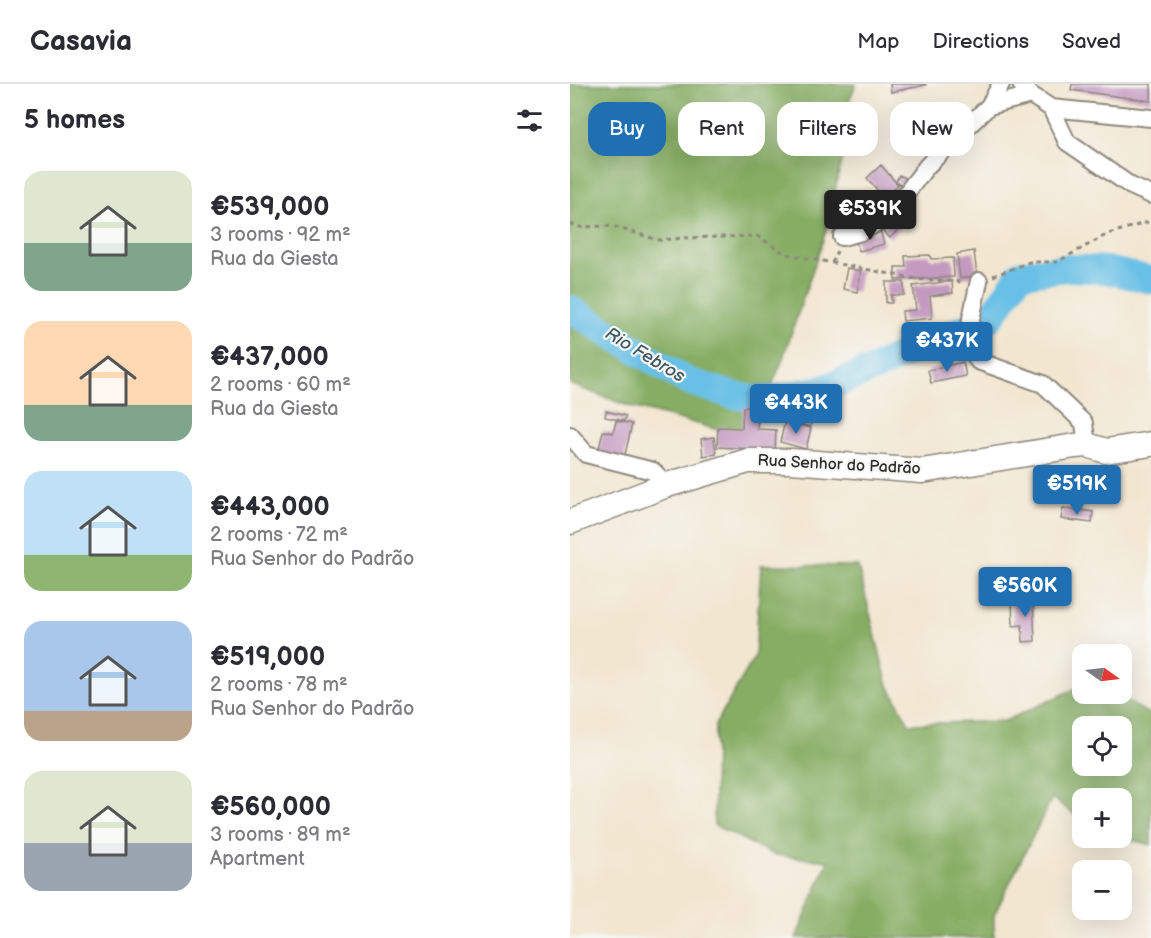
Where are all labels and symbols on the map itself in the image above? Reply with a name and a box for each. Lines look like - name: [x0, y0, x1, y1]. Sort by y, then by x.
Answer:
- pin: €539K: [828, 190, 912, 241]
- pin: €437K: [905, 322, 989, 373]
- water label: Rio Febros: [601, 323, 689, 387]
- pin: €443K: [754, 384, 838, 435]
- street label: Rua Senhor do Padrão: [757, 451, 921, 479]
- pin: €519K: [1035, 465, 1119, 516]
- pin: €560K: [983, 567, 1067, 618]
- north arrow: [1072, 644, 1132, 704]

